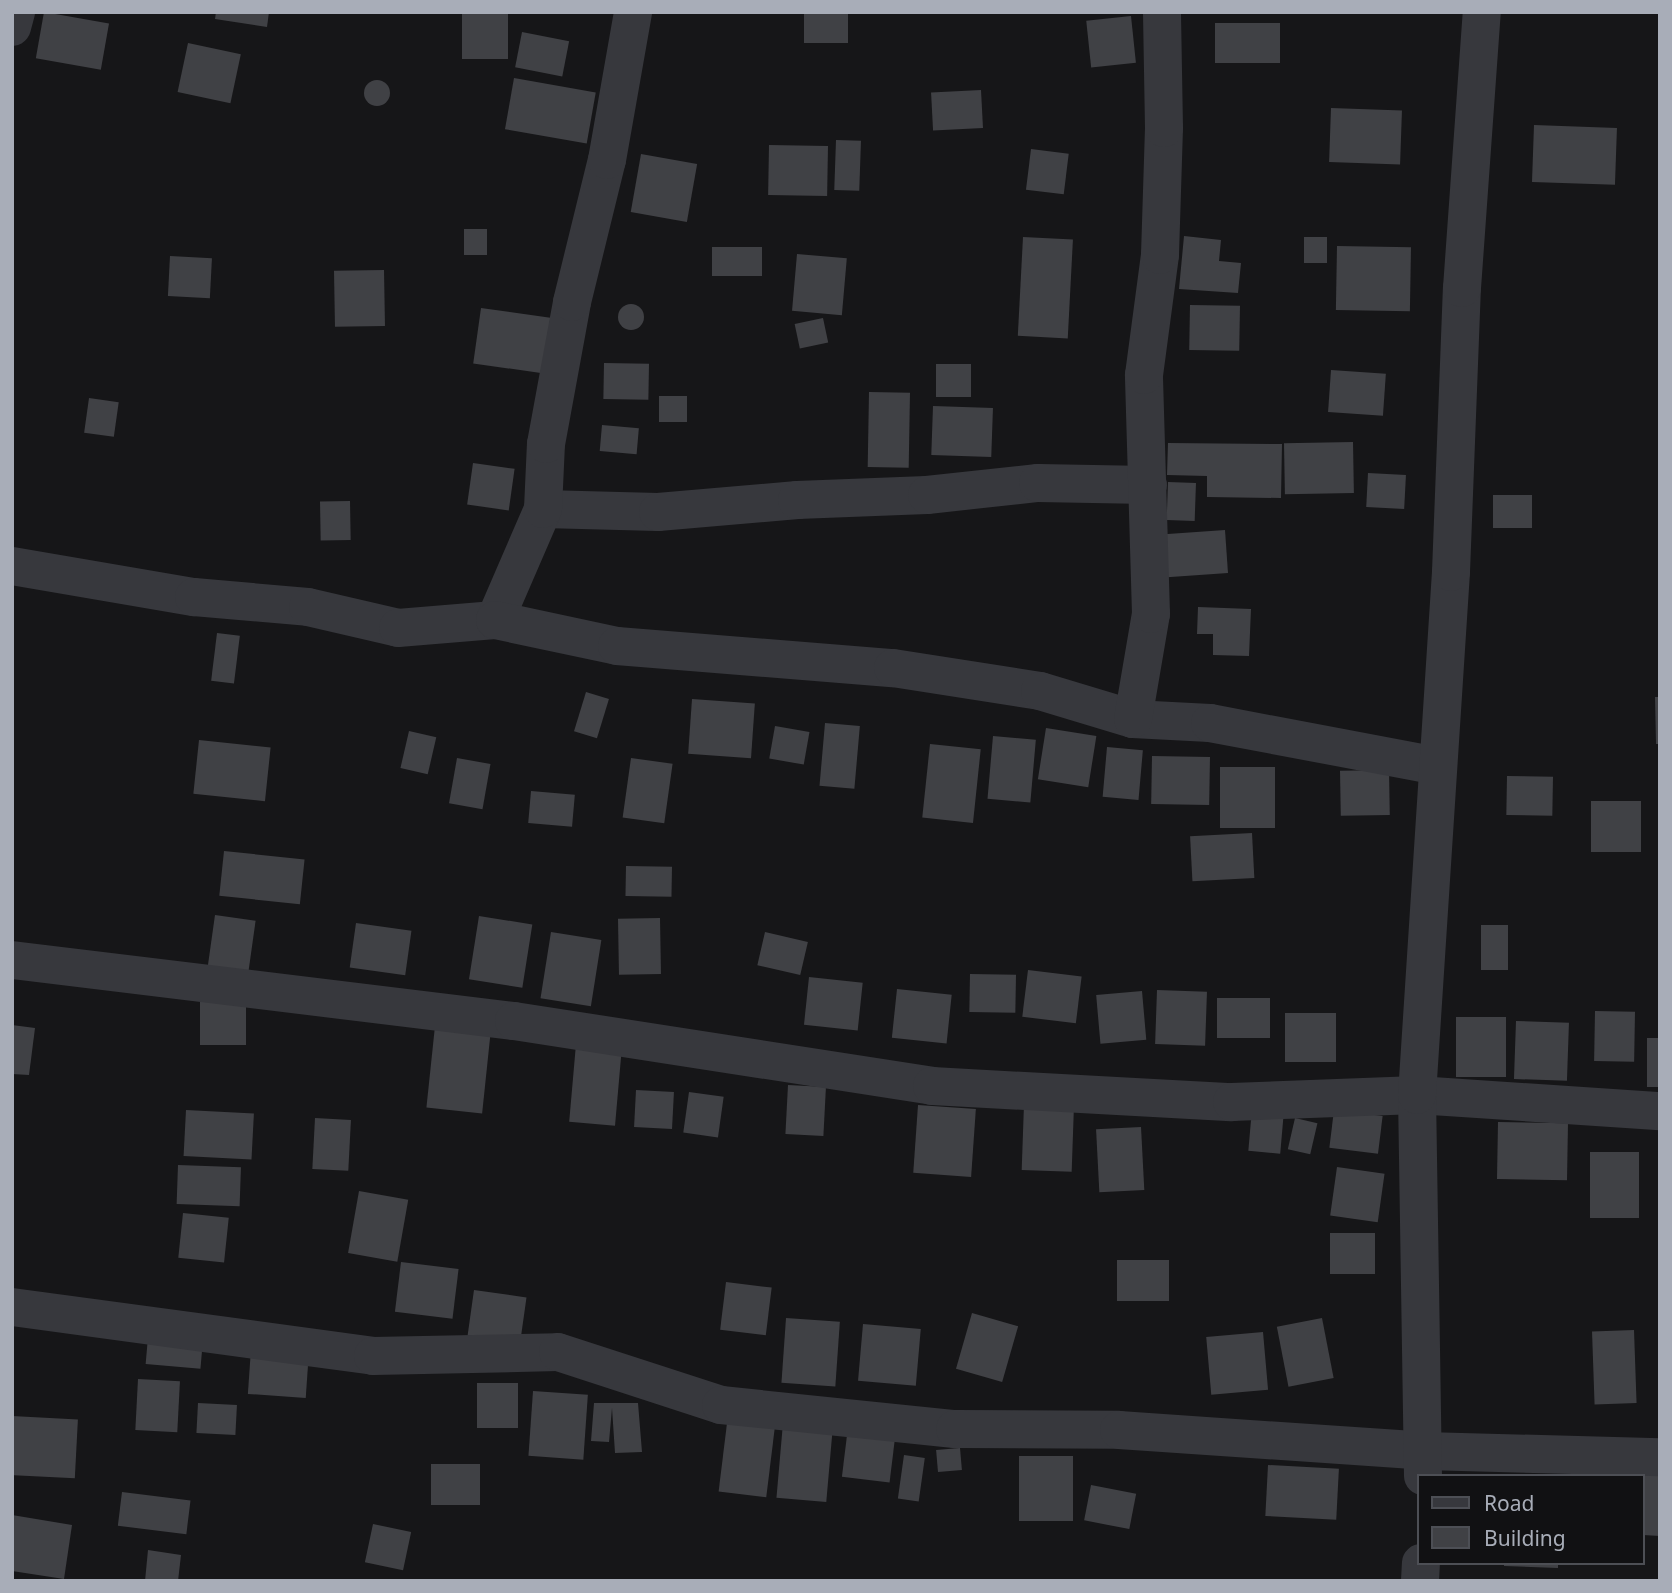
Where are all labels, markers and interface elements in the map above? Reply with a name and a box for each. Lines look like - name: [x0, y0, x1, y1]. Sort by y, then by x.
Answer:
- legend: [1416, 1474, 1644, 1565]
- text: Road: [1484, 1489, 1534, 1517]
- text: Building: [1484, 1524, 1566, 1552]

